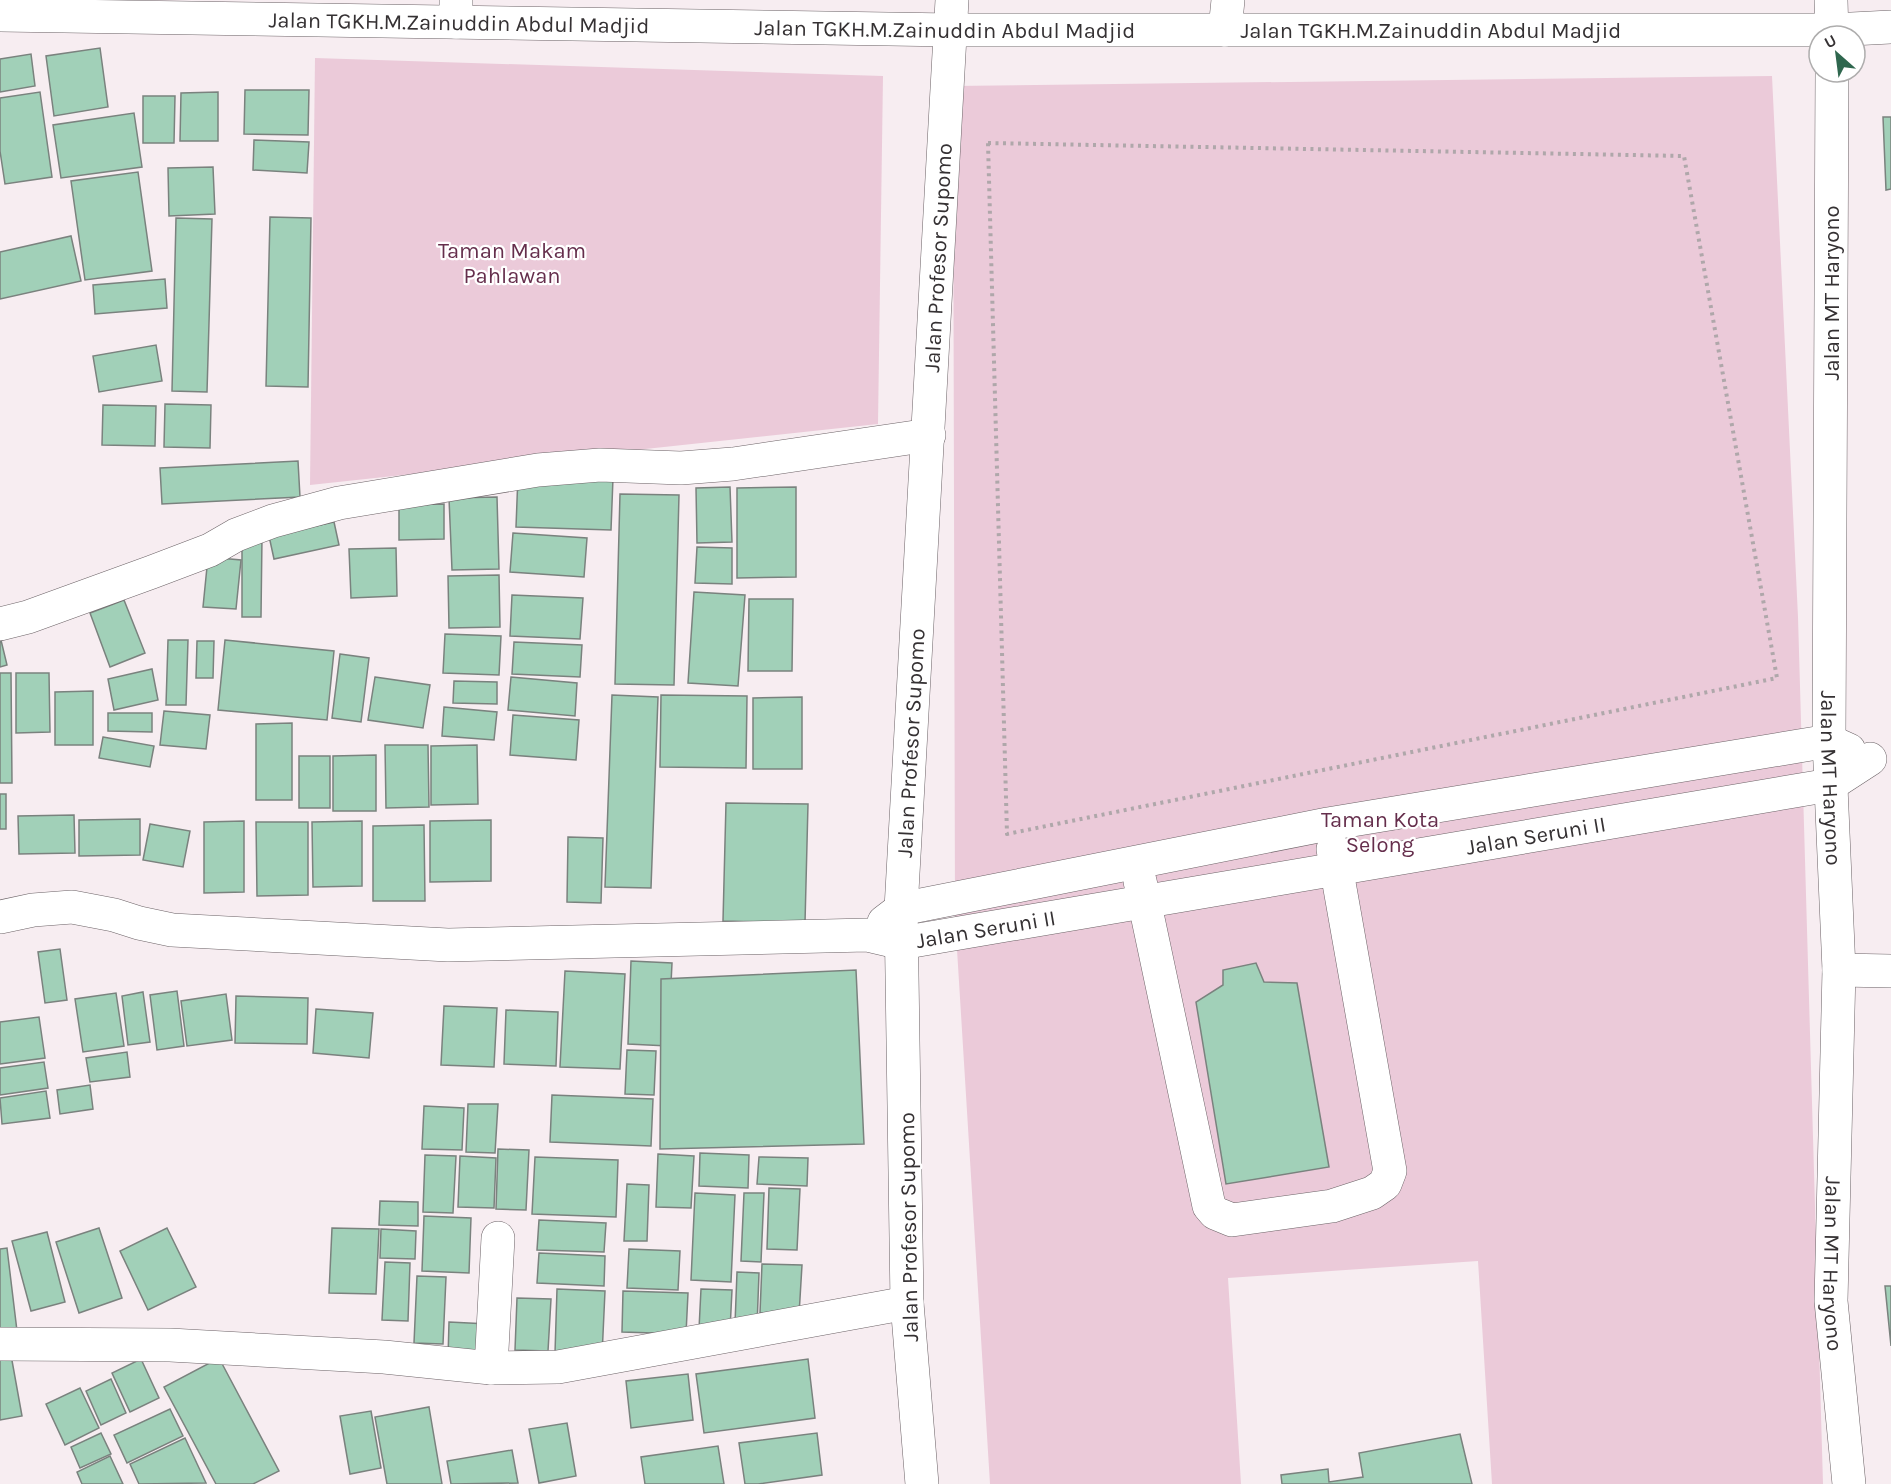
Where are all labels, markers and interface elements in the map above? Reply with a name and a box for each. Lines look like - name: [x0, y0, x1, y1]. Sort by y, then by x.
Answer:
- street label: Jalan TGKH.M.Zainuddin Abdul Madjid: [268, 7, 650, 39]
- street label: Jalan TGKH.M.Zainuddin Abdul Madjid: [754, 15, 1135, 44]
- street label: Jalan TGKH.M.Zainuddin Abdul Madjid: [1240, 18, 1621, 44]
- north arrow: [1807, 24, 1867, 84]
- text: U: [1821, 30, 1840, 52]
- street label: Jalan Profesor Supomo: [919, 142, 958, 373]
- street label: Jalan MT Haryono: [1819, 206, 1845, 380]
- park label: Taman Makam Pahlawan: [438, 238, 586, 289]
- street label: Jalan Profesor Supomo: [892, 628, 931, 858]
- street label: Jalan MT Haryono: [1815, 690, 1846, 866]
- park label: Taman Kota Selong: [1321, 807, 1439, 858]
- street label: Jalan Seruni II: [1464, 811, 1608, 861]
- street label: Jalan Seruni II: [914, 905, 1058, 954]
- street label: Jalan Profesor Supomo: [894, 1112, 924, 1342]
- street label: Jalan MT Haryono: [1817, 1176, 1848, 1352]

